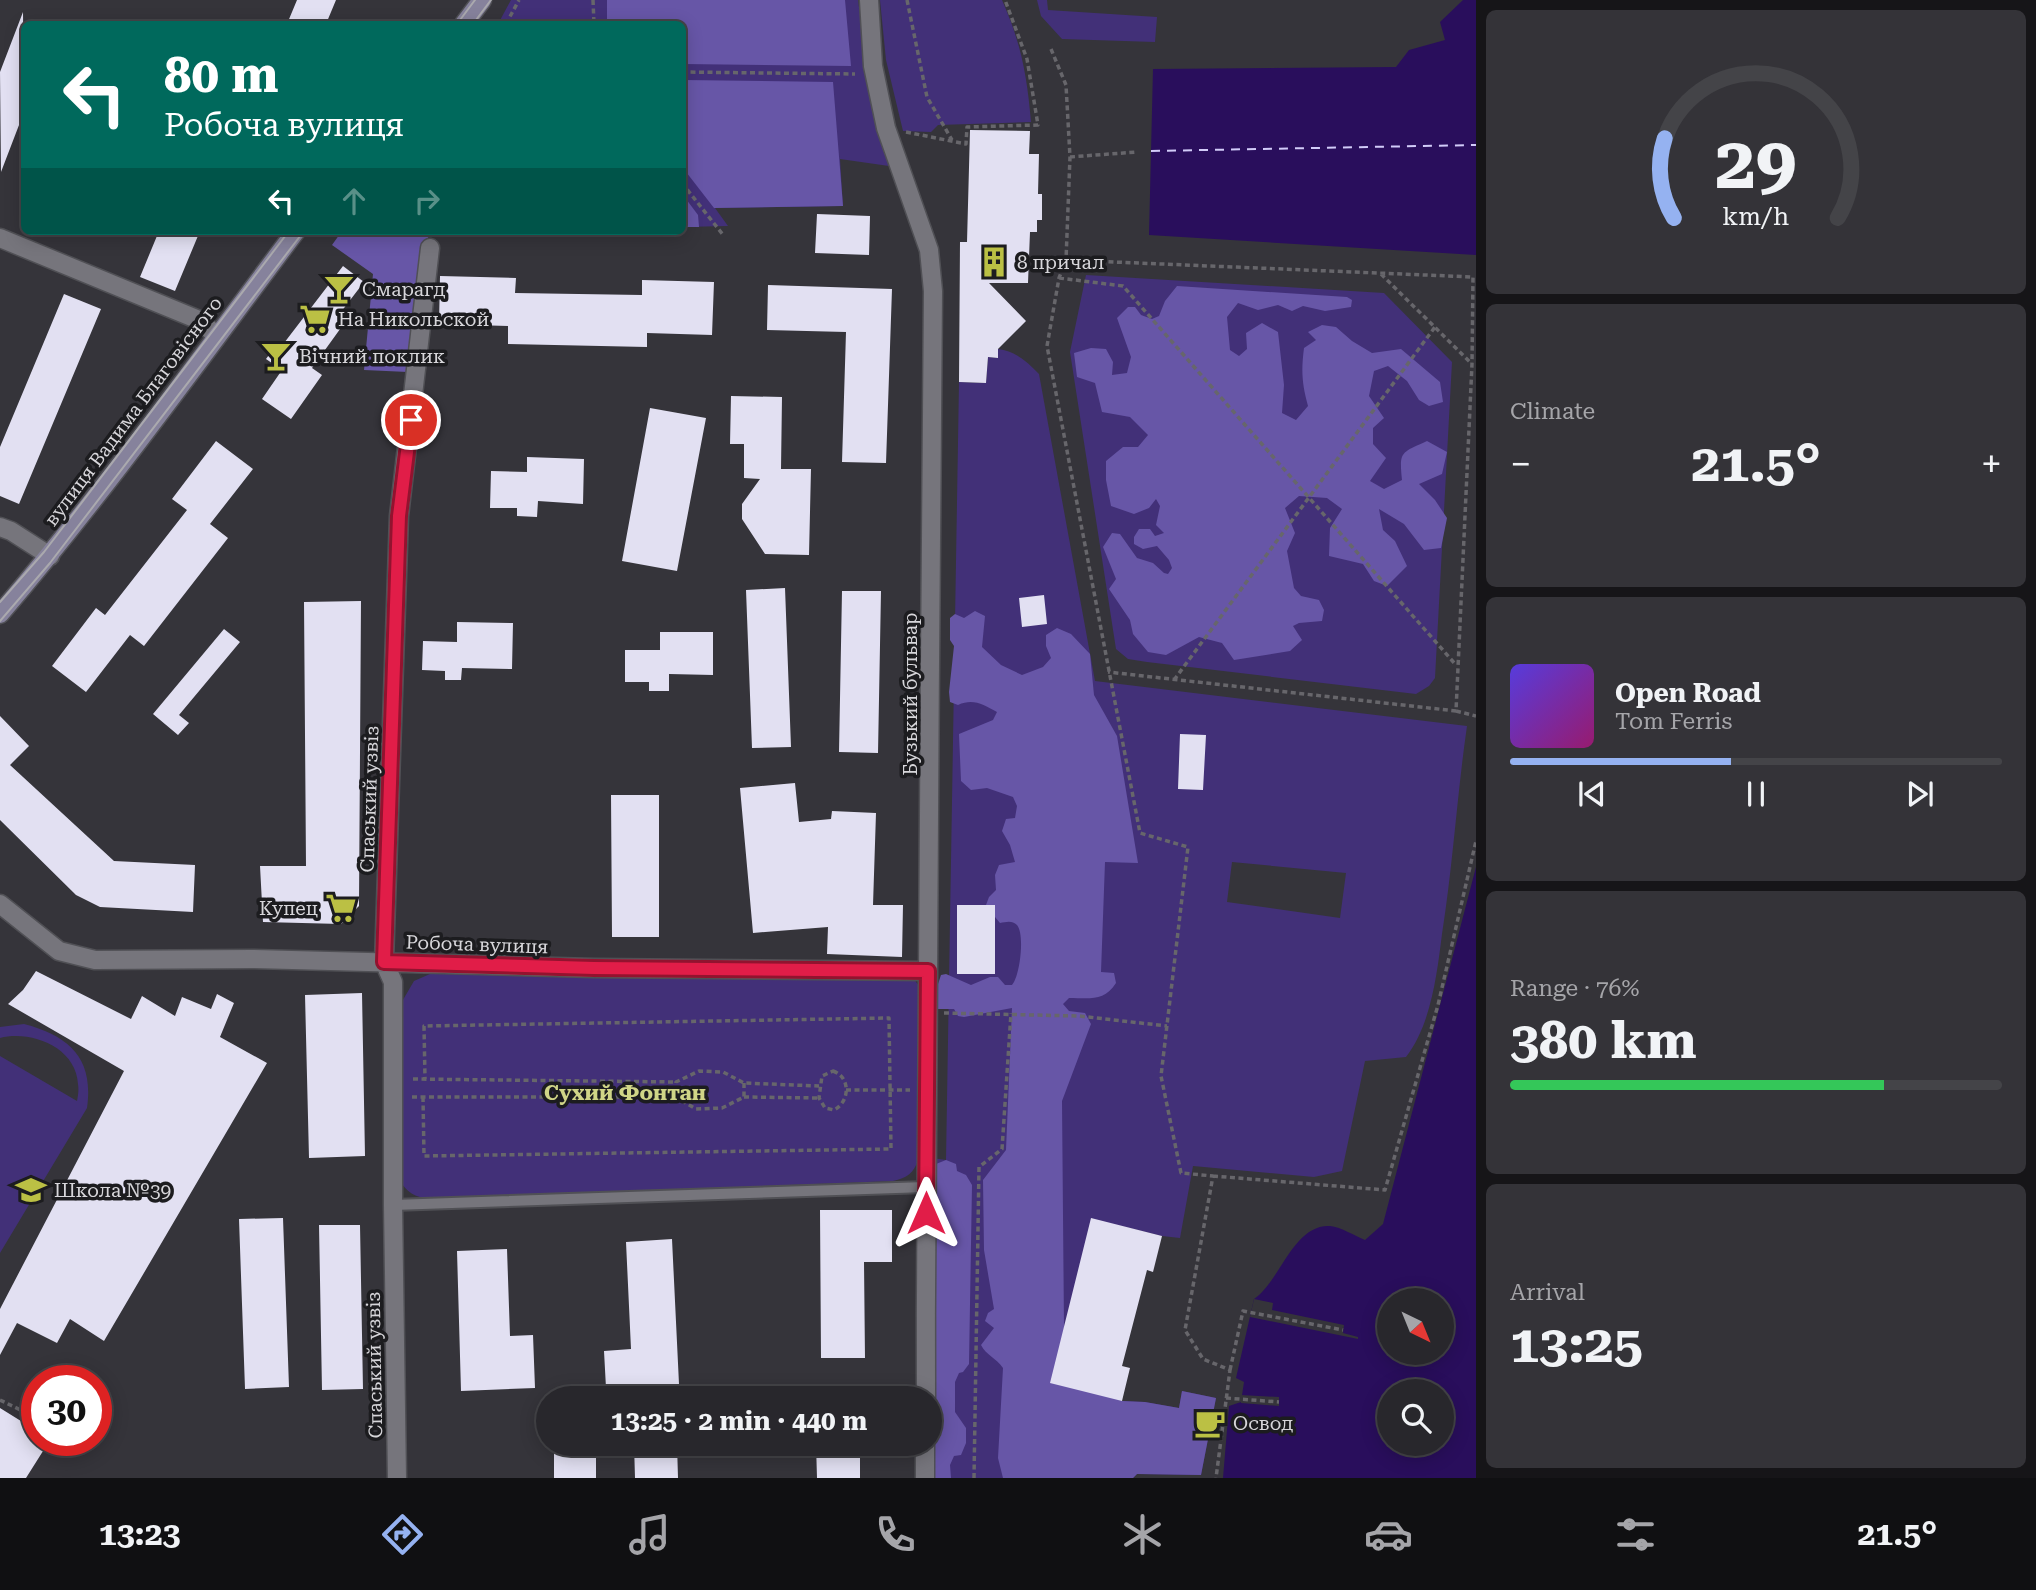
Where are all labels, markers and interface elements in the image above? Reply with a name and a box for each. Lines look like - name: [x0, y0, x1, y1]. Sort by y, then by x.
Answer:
- text: 80 m: [164, 47, 279, 104]
- icon: left: [49, 49, 140, 140]
- text: Робоча вулиця: [164, 106, 404, 144]
- text: 29: [1715, 121, 1797, 206]
- icon: left: [262, 182, 300, 220]
- icon: ahead: [335, 182, 373, 220]
- icon: right: [408, 182, 446, 220]
- text: km/h: [1723, 202, 1789, 231]
- building icon: 8 причал: [977, 245, 1011, 279]
- place label: 8 причал: [1017, 251, 1104, 274]
- bar icon: Смарагд: [322, 272, 356, 306]
- place label: Смарагд: [362, 278, 445, 301]
- street label: вулиця Вадима Благовісного: [40, 292, 227, 530]
- supermarket icon: На Никольской: [298, 302, 332, 336]
- place label: На Никольской: [338, 308, 489, 331]
- bar icon: Вічний поклик: [259, 339, 293, 373]
- place label: Вічний поклик: [299, 345, 445, 368]
- pin: [381, 390, 441, 450]
- text: Climate: [1510, 398, 1595, 425]
- icon: arrive: [392, 401, 430, 439]
- text: 21.5°: [1691, 433, 1821, 494]
- text: −: [1510, 442, 1531, 486]
- text: +: [1981, 442, 2002, 486]
- street label: Бузький бульвар: [899, 613, 922, 775]
- text: Open Road: [1615, 678, 1761, 708]
- text: Tom Ferris: [1615, 708, 1732, 735]
- street label: Спаський узвіз: [355, 725, 384, 873]
- icon: previous: [1573, 775, 1611, 813]
- icon: pause: [1737, 775, 1775, 813]
- icon: next: [1901, 775, 1939, 813]
- supermarket icon: Купец: [324, 891, 358, 925]
- place label: Купец: [259, 897, 318, 920]
- street label: Робоча вулиця: [405, 931, 549, 958]
- text: Range · 76%: [1510, 975, 1639, 1002]
- text: 380 km: [1510, 1010, 1697, 1071]
- district label: Сухий Фонтан: [544, 1081, 706, 1105]
- school or university icon: Школа №39: [14, 1173, 48, 1207]
- position arrow: [889, 1176, 963, 1250]
- place label: Школа №39: [54, 1179, 171, 1202]
- text: Arrival: [1510, 1279, 1585, 1306]
- north arrow: [1377, 1288, 1454, 1365]
- map controls: [1377, 1288, 1454, 1456]
- street label: Спаський узвіз: [362, 1291, 387, 1439]
- text: 13:25: [1510, 1314, 1643, 1375]
- speed limit sign: 30: [21, 1365, 112, 1456]
- button: search: [1377, 1379, 1454, 1456]
- text: 13:25 · 2 min · 440 m: [611, 1406, 867, 1436]
- cafe icon: Освод: [1193, 1406, 1227, 1440]
- place label: Освод: [1233, 1412, 1293, 1435]
- icon: directions: [378, 1510, 427, 1559]
- icon: music: [625, 1510, 674, 1559]
- icon: phone: [871, 1510, 920, 1559]
- icon: climate: [1118, 1510, 1167, 1559]
- icon: car: [1364, 1510, 1413, 1559]
- icon: filters: [1611, 1510, 1660, 1559]
- text: 13:23: [99, 1515, 180, 1553]
- text: 21.5°: [1857, 1515, 1937, 1553]

